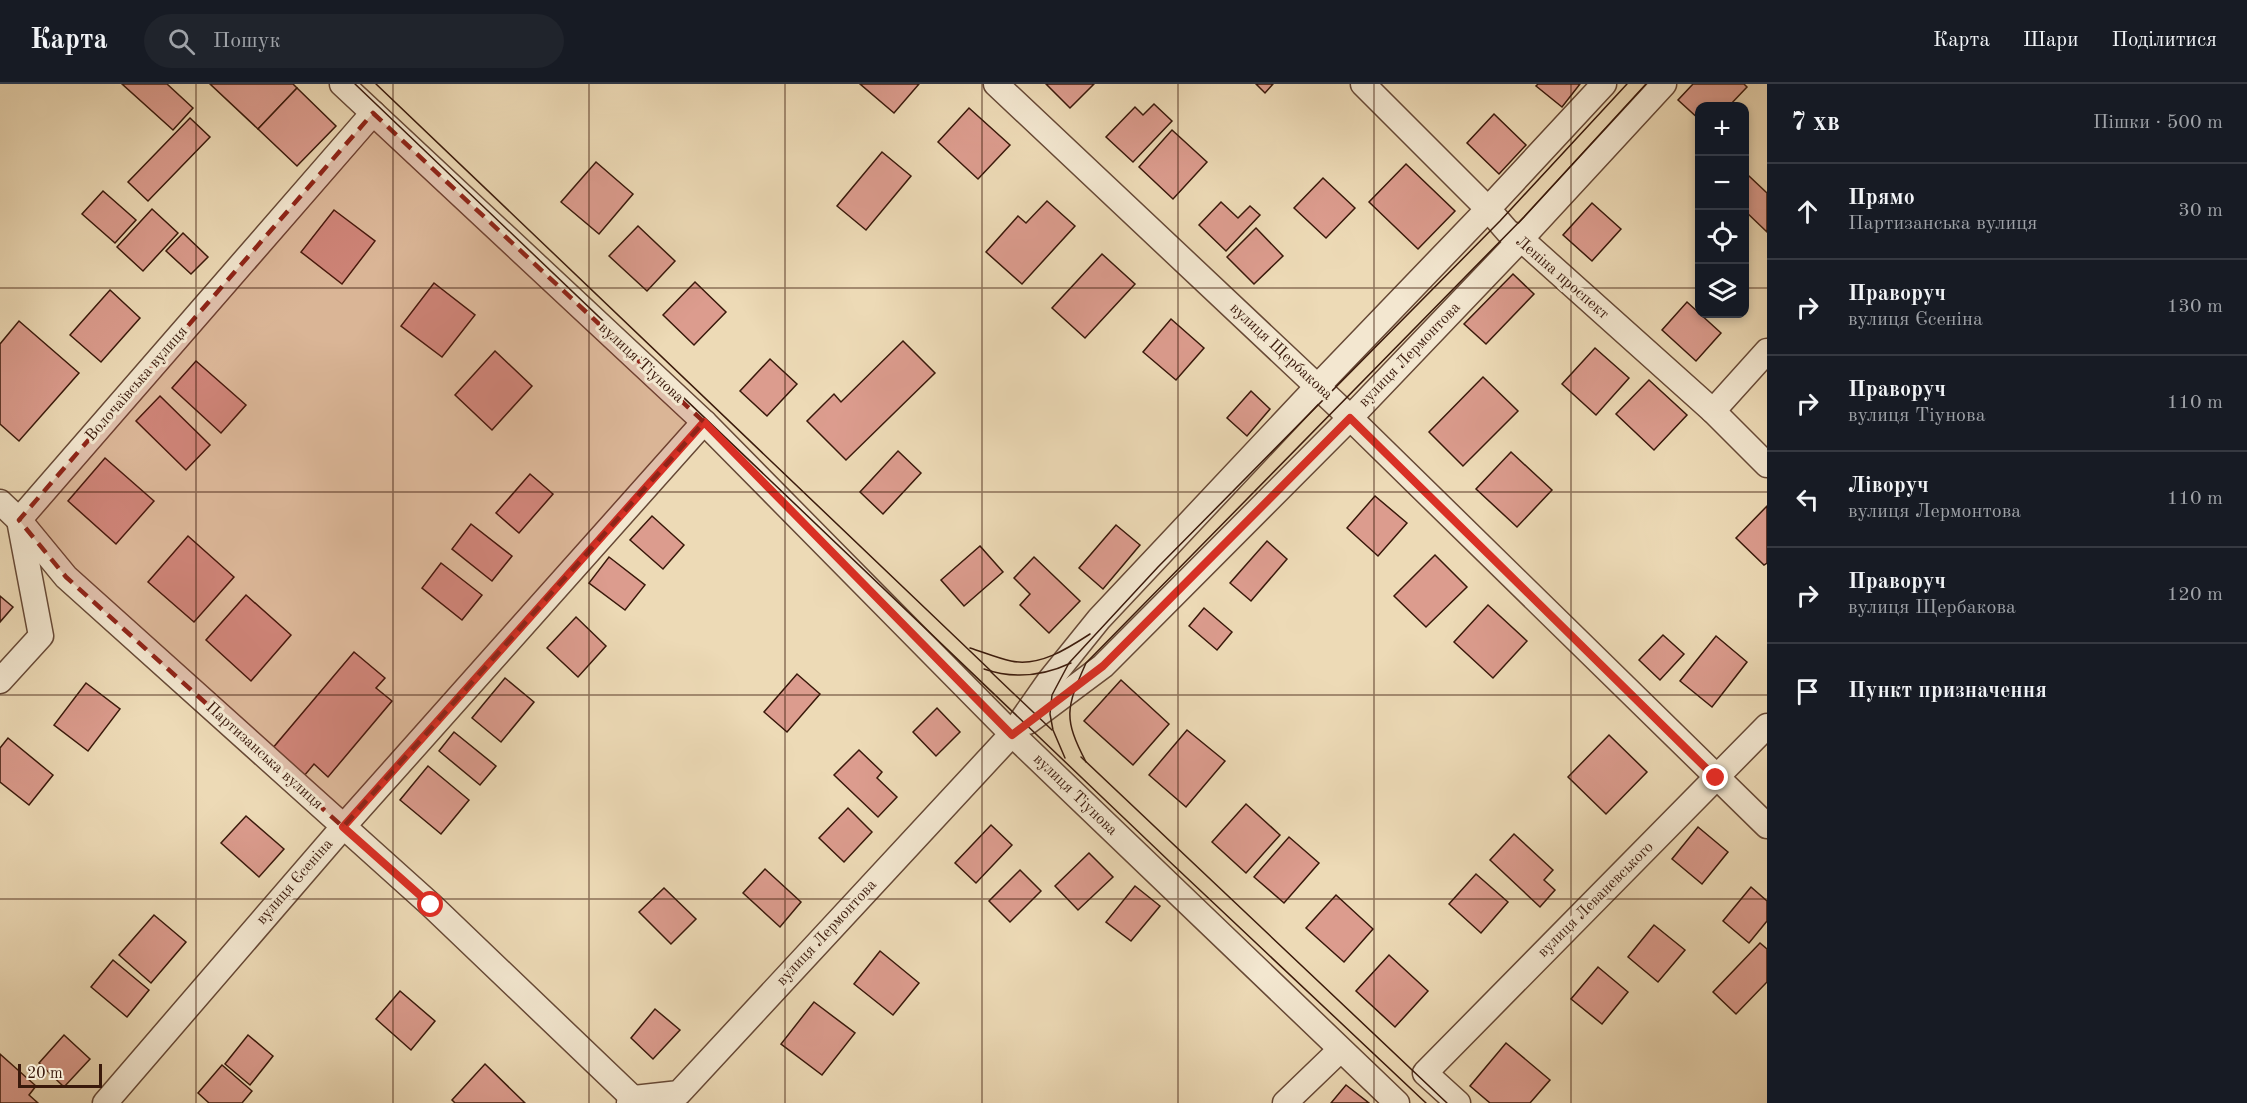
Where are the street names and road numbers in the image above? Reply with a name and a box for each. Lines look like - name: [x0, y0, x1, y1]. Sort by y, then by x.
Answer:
- street label: Леніна проспект: [1512, 233, 1612, 323]
- street label: вулиця Щербакова: [1226, 300, 1336, 404]
- street label: вулиця Лермонтова: [1356, 300, 1464, 410]
- street label: вулиця Тіунова: [595, 320, 687, 406]
- street label: Волочаївська вулиця: [83, 324, 191, 444]
- street label: Партизанська вулиця: [202, 699, 326, 813]
- street label: вулиця Тіунова: [1030, 751, 1120, 839]
- street label: вулиця Єсеніна: [254, 836, 336, 928]
- street label: вулиця Леваневського: [1535, 839, 1657, 961]
- street label: вулиця Лермонтова: [774, 877, 880, 989]

